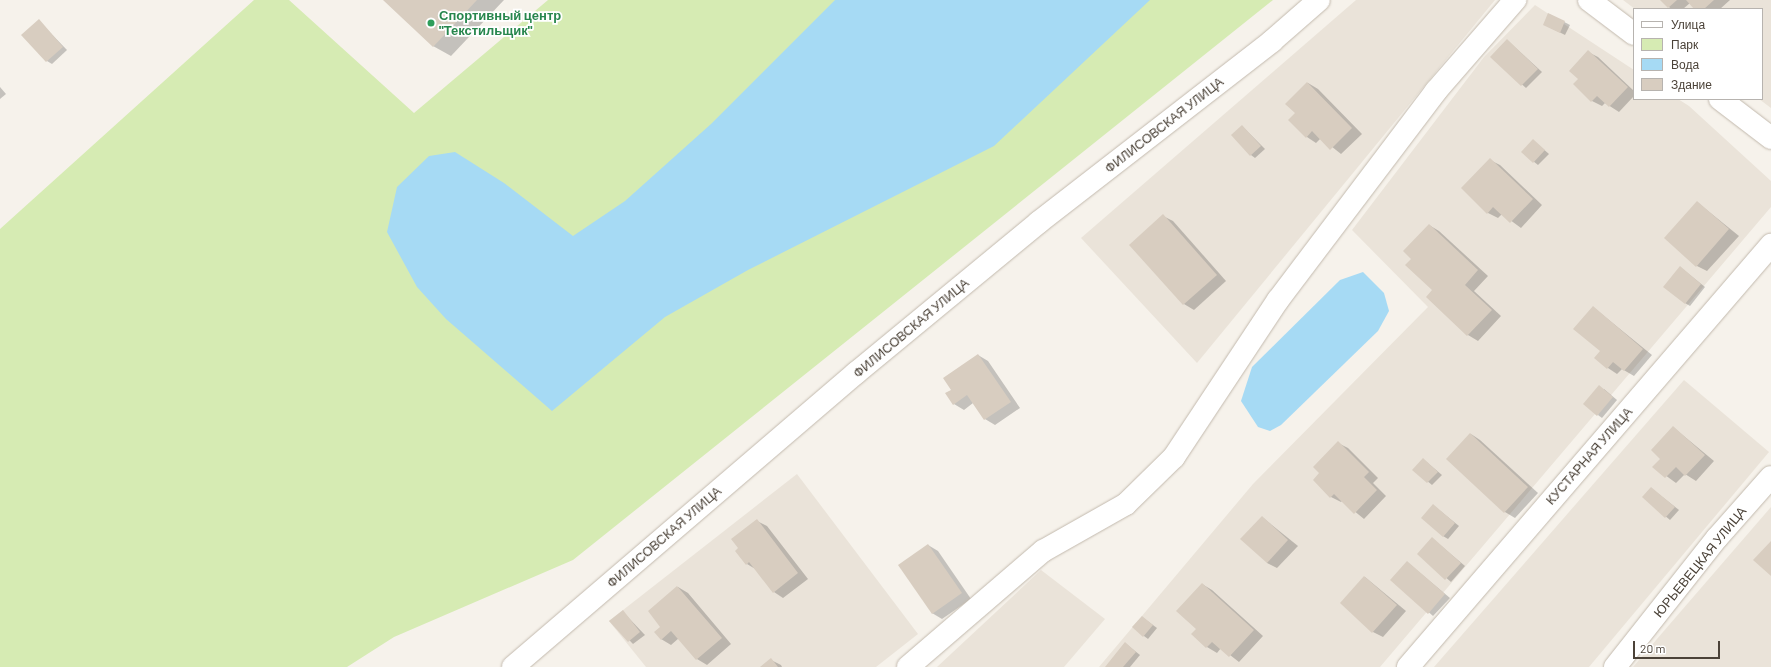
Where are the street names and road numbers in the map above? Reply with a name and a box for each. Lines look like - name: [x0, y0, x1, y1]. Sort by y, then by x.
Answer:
- street label: ФИЛИСОВСКАЯ УЛИЦА: [1102, 74, 1226, 176]
- street label: ФИЛИСОВСКАЯ УЛИЦА: [850, 275, 972, 381]
- street label: КУСТАРНАЯ УЛИЦА: [1542, 404, 1636, 508]
- street label: ФИЛИСОВСКАЯ УЛИЦА: [604, 483, 724, 591]
- street label: ЮРЬЕВЕЦКАЯ УЛИЦА: [1650, 503, 1750, 621]

